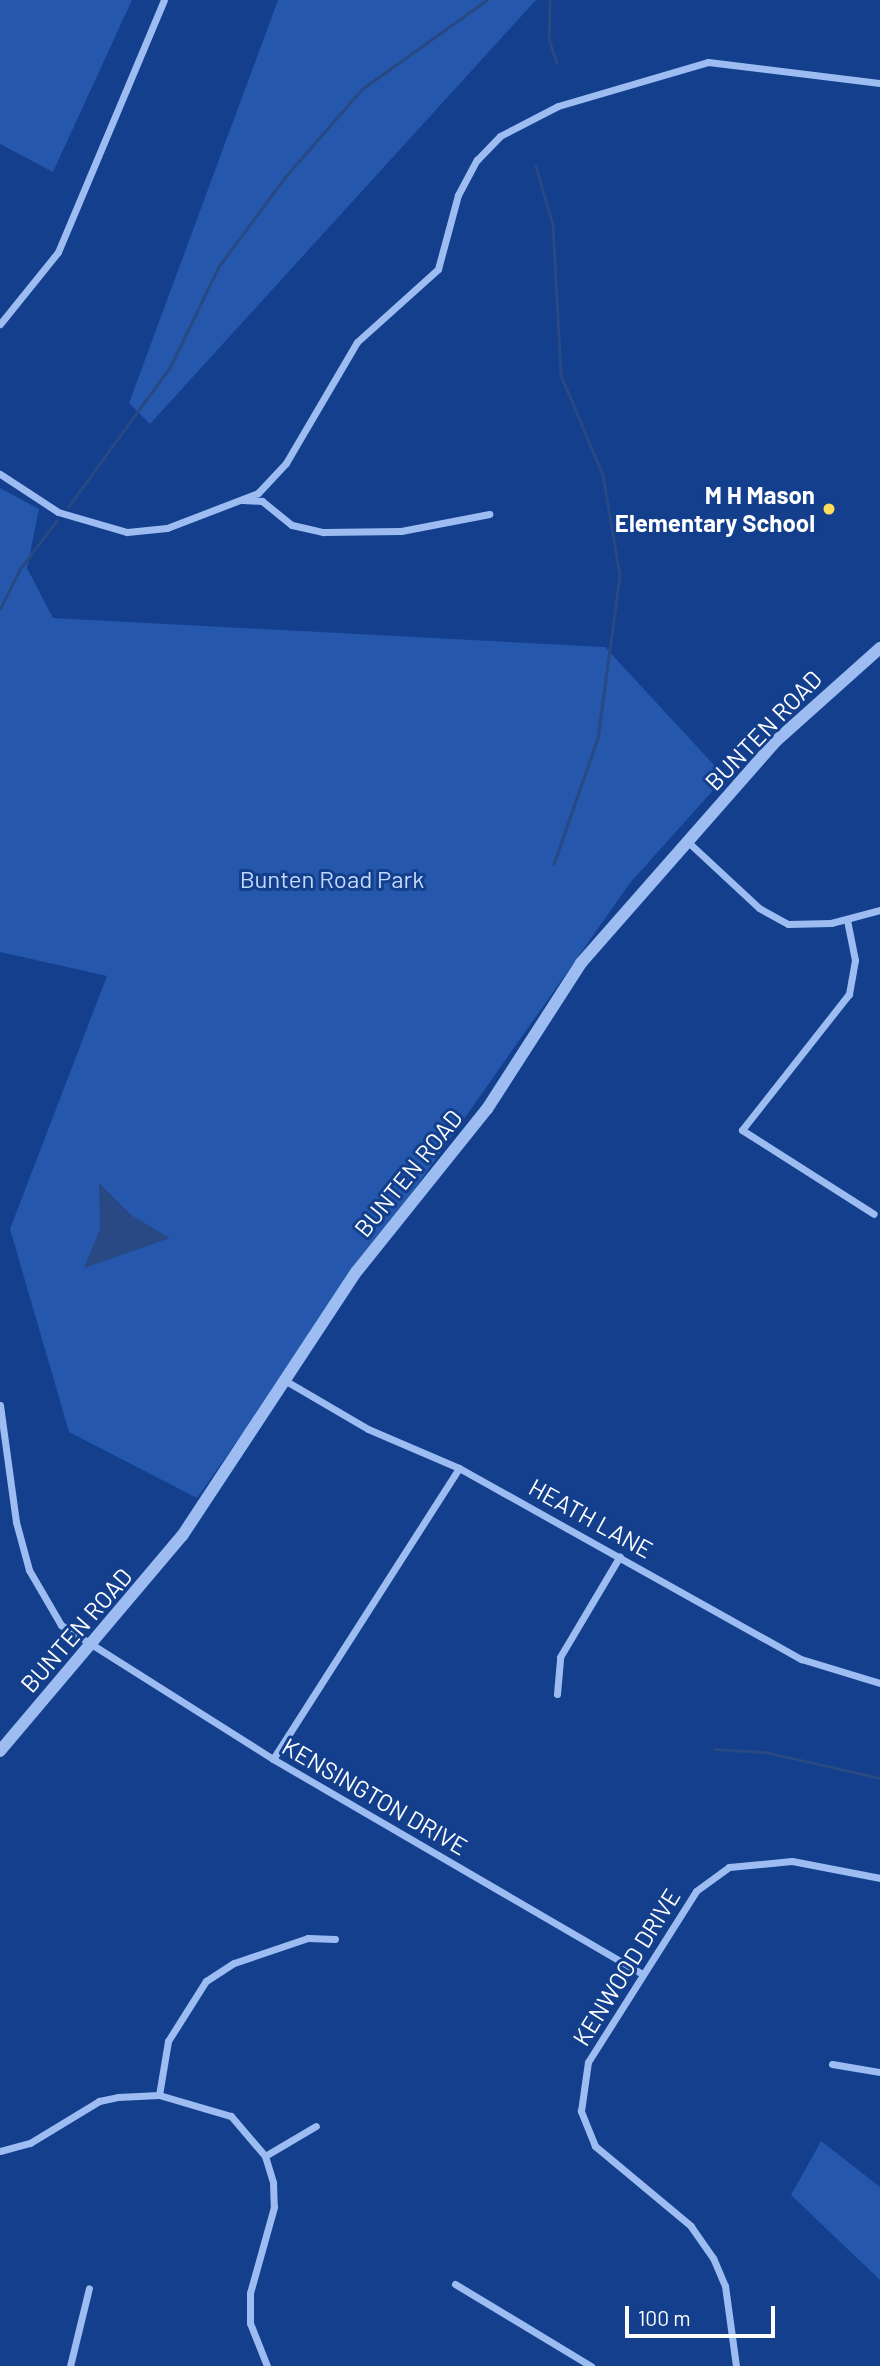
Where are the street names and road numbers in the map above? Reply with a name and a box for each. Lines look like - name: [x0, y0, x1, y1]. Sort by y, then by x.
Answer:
- street label: BUNTEN ROAD: [699, 664, 827, 796]
- street label: BUNTEN ROAD: [348, 1104, 468, 1242]
- street label: HEATH LANE: [524, 1472, 658, 1564]
- street label: BUNTEN ROAD: [14, 1562, 138, 1698]
- street label: KENSINGTON DRIVE: [277, 1731, 473, 1861]
- street label: KENWOOD DRIVE: [566, 1883, 686, 2051]

